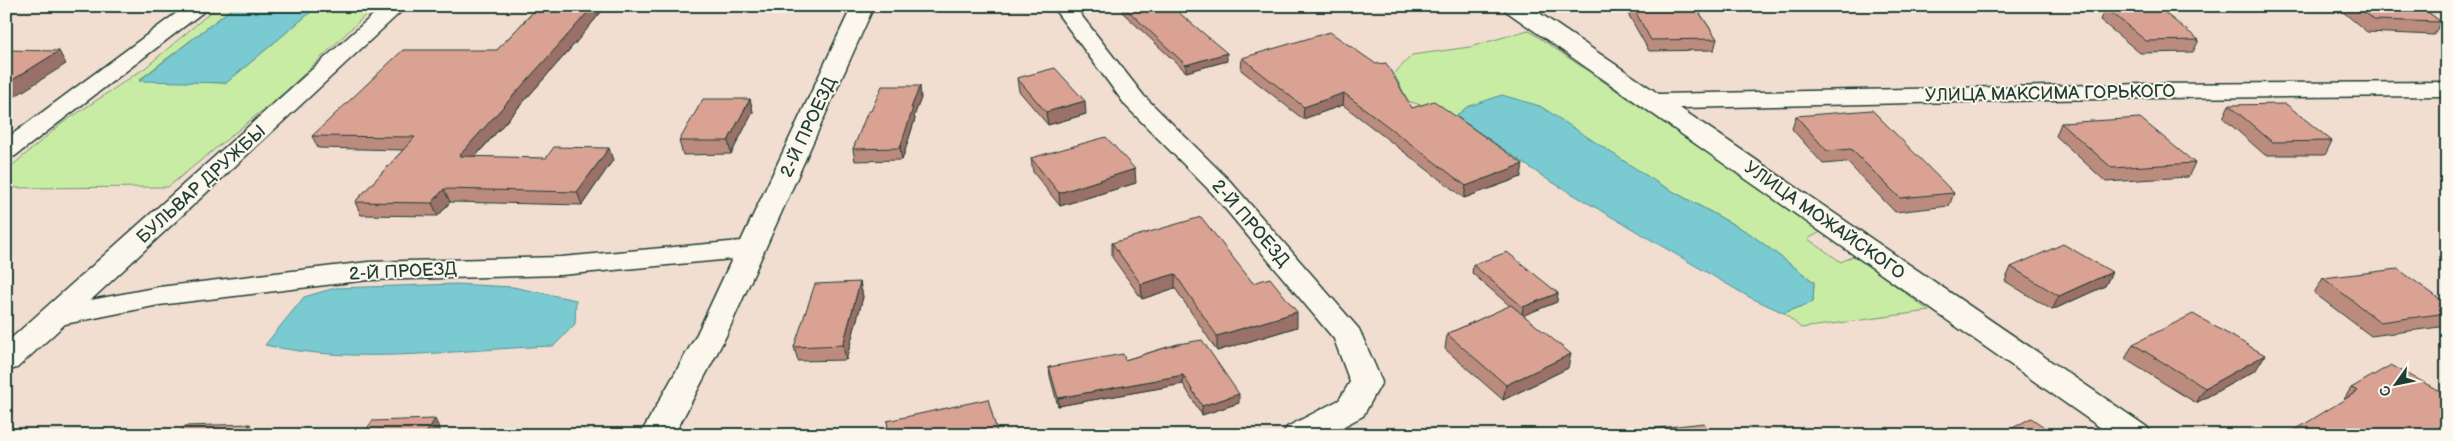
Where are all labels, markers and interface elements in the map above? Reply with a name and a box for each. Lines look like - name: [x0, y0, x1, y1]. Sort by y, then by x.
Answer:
- street label: 2-Й ПРОЕЗД: [776, 74, 841, 181]
- street label: УЛИЦА МАКСИМА ГОРЬКОГО: [1924, 81, 2176, 106]
- street label: БУЛЬВАР ДРУЖБЫ: [132, 121, 270, 248]
- street label: УЛИЦА МОЖАЙСКОГО: [1740, 157, 1909, 284]
- street label: 2-Й ПРОЕЗД: [1207, 176, 1294, 271]
- street label: 2-Й ПРОЕЗД: [348, 258, 458, 285]
- north arrow: [2370, 358, 2420, 408]
- text: С: [2376, 382, 2395, 400]

